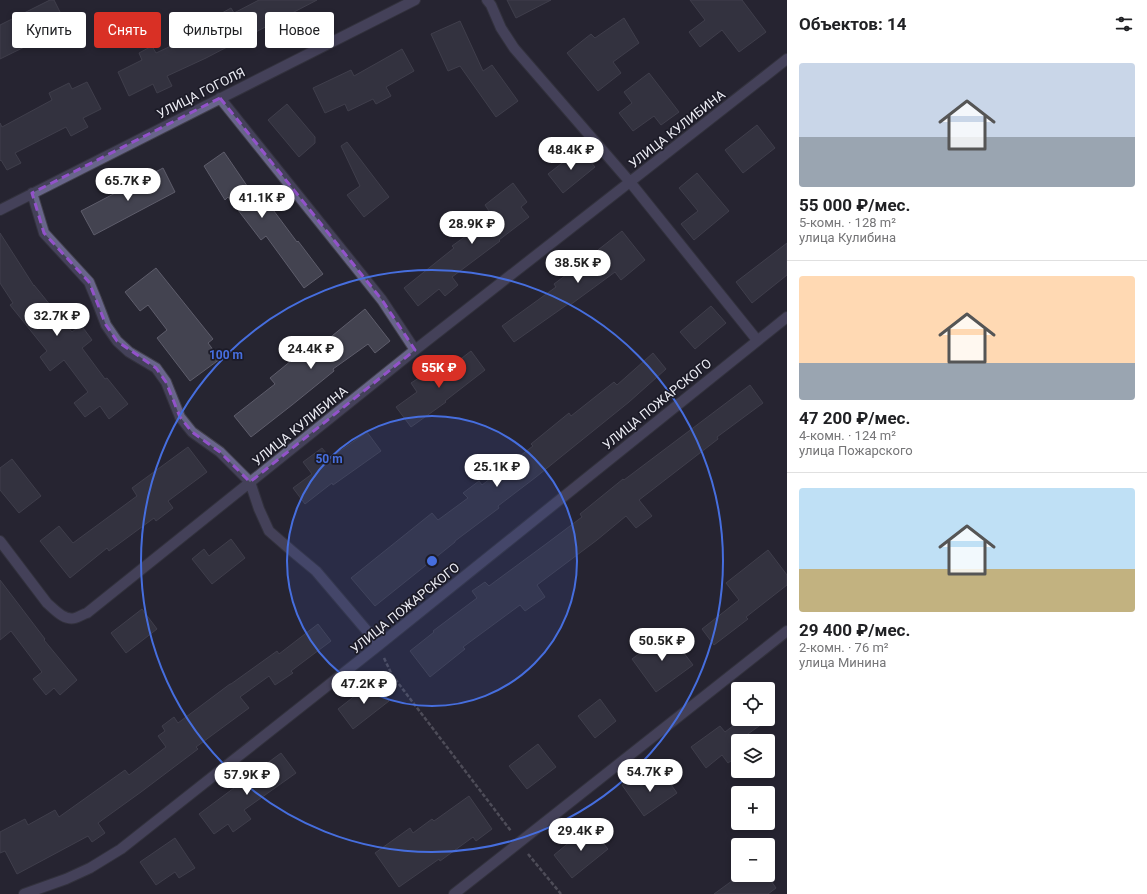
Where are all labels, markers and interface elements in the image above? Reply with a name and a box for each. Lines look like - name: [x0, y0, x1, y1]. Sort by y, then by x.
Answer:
- chip: Купить: [12, 12, 86, 48]
- chip: Снять: [94, 12, 161, 48]
- chip: Фильтры: [169, 12, 257, 48]
- chip: Новое: [265, 12, 334, 48]
- icon: filters: [1113, 13, 1135, 35]
- text: Объектов: 14: [799, 14, 906, 34]
- street label: УЛИЦА ГОГОЛЯ: [155, 64, 247, 122]
- street label: УЛИЦА КУЛИБИНА: [626, 87, 728, 171]
- icon: home: [931, 89, 1003, 161]
- pin: 48.4K ₽: [534, 137, 608, 171]
- text: 48.4K ₽: [548, 142, 594, 157]
- pin: 65.7K ₽: [91, 168, 165, 202]
- text: 65.7K ₽: [105, 173, 151, 188]
- pin: 41.1K ₽: [225, 185, 299, 219]
- text: 41.1K ₽: [239, 190, 285, 205]
- text: 55 000 ₽/мес.: [799, 195, 910, 215]
- pin: 28.9K ₽: [435, 211, 509, 245]
- text: 5-комн. · 128 m²: [799, 215, 896, 230]
- text: 28.9K ₽: [449, 216, 495, 231]
- text: улица Кулибина: [799, 230, 896, 245]
- pin: 38.5K ₽: [541, 250, 615, 284]
- text: 38.5K ₽: [555, 255, 601, 270]
- icon: home: [931, 302, 1003, 374]
- pin: 32.7K ₽: [20, 303, 94, 337]
- text: 32.7K ₽: [34, 308, 80, 323]
- pin: 24.4K ₽: [274, 336, 348, 370]
- text: 24.4K ₽: [288, 341, 334, 356]
- text: 100 m: [209, 348, 243, 362]
- pin: 55K ₽: [411, 355, 467, 389]
- street label: УЛИЦА ПОЖАРСКОГО: [600, 355, 714, 452]
- text: 55K ₽: [421, 360, 457, 375]
- street label: УЛИЦА КУЛИБИНА: [250, 383, 351, 469]
- text: 47 200 ₽/мес.: [799, 408, 910, 428]
- text: 4-комн. · 124 m²: [799, 428, 896, 443]
- text: улица Пожарского: [799, 443, 913, 458]
- text: 50 m: [315, 452, 343, 466]
- pin: 25.1K ₽: [460, 454, 534, 488]
- text: 25.1K ₽: [474, 459, 520, 474]
- icon: home: [931, 514, 1003, 586]
- centre of rings: [425, 554, 439, 568]
- street label: УЛИЦА ПОЖАРСКОГО: [348, 559, 462, 656]
- text: 29 400 ₽/мес.: [799, 620, 910, 640]
- pin: 50.5K ₽: [625, 628, 699, 662]
- text: 50.5K ₽: [639, 633, 685, 648]
- text: 2-комн. · 76 m²: [799, 640, 889, 655]
- text: улица Минина: [799, 655, 886, 670]
- pin: 47.2K ₽: [327, 671, 401, 705]
- text: 47.2K ₽: [341, 676, 387, 691]
- map controls: [731, 682, 775, 882]
- button: locate: [731, 682, 775, 726]
- button: layers: [731, 734, 775, 778]
- pin: 54.7K ₽: [613, 759, 687, 793]
- pin: 57.9K ₽: [210, 762, 284, 796]
- text: 54.7K ₽: [627, 764, 673, 779]
- text: 57.9K ₽: [224, 767, 270, 782]
- button: +: [731, 786, 775, 830]
- pin: 29.4K ₽: [544, 818, 618, 852]
- text: 29.4K ₽: [558, 823, 604, 838]
- button: −: [731, 838, 775, 882]

